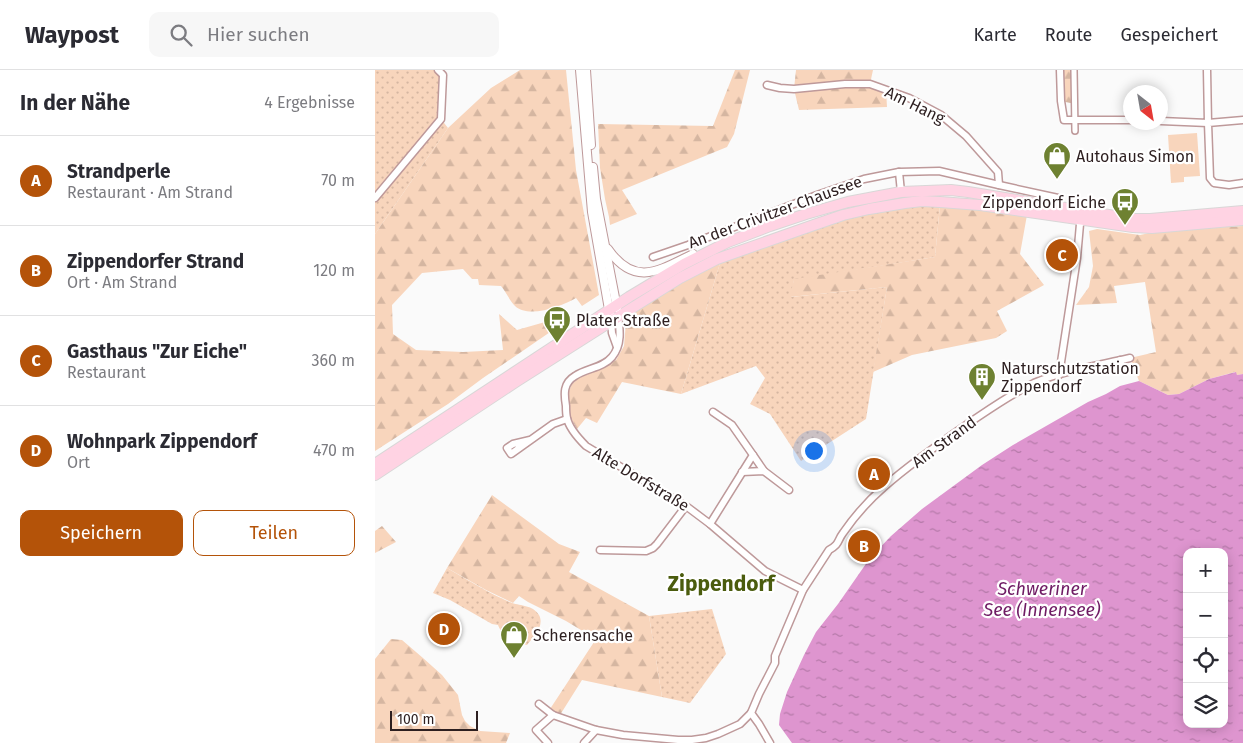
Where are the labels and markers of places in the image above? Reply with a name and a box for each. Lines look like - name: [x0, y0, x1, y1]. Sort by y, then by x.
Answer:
- shop icon: Autohaus Simon: [1042, 141, 1072, 180]
- place label: Autohaus Simon: [1076, 147, 1194, 166]
- bus stop icon: Zippendorf Eiche: [1110, 187, 1140, 226]
- place label: Zippendorf Eiche: [983, 193, 1106, 212]
- pin: C: [1046, 236, 1078, 274]
- bus stop icon: Plater Straße: [542, 305, 572, 344]
- place label: Plater Straße: [576, 311, 670, 330]
- place label: Naturschutzstation Zippendorf: [1001, 359, 1139, 396]
- building icon: Naturschutzstation Zippendorf: [967, 362, 997, 401]
- pin: A: [858, 455, 890, 493]
- pin: B: [848, 527, 880, 565]
- pin: D: [428, 610, 460, 648]
- shop icon: Scherensache: [499, 620, 529, 659]
- place label: Scherensache: [533, 626, 633, 645]

